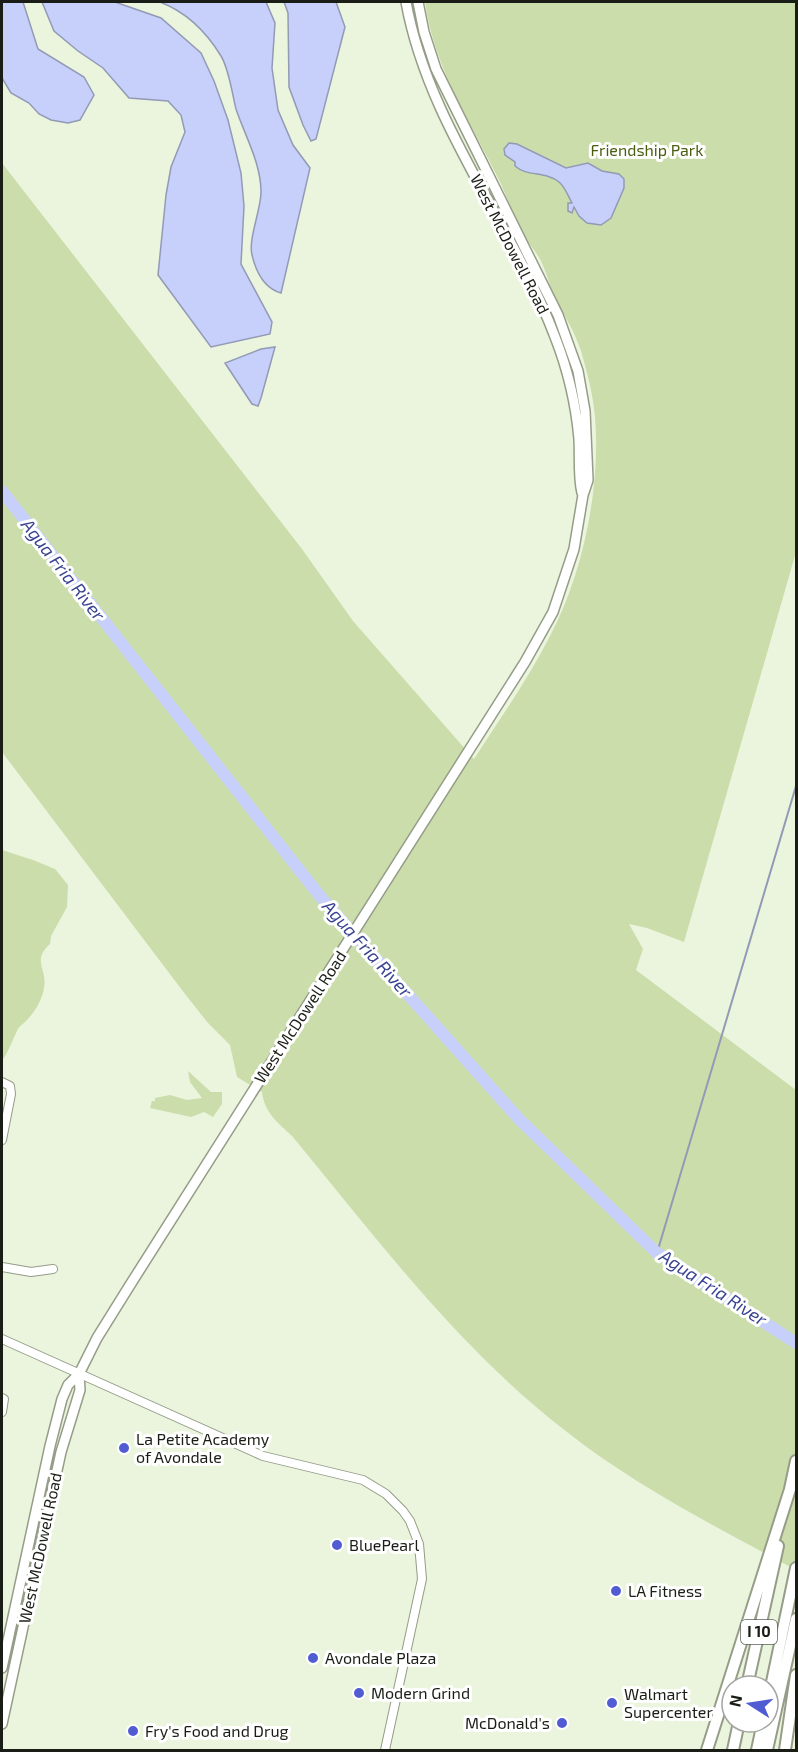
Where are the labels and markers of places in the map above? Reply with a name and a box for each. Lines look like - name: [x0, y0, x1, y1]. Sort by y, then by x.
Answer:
- place label: La Petite Academy of Avondale: [136, 1429, 270, 1466]
- marker: La Petite Academy of Avondale: [117, 1441, 131, 1455]
- place label: BluePearl: [349, 1535, 420, 1554]
- marker: BluePearl: [330, 1538, 344, 1552]
- place label: LA Fitness: [628, 1581, 702, 1600]
- marker: LA Fitness: [609, 1584, 623, 1598]
- place label: Avondale Plaza: [325, 1648, 436, 1667]
- marker: Avondale Plaza: [306, 1651, 320, 1665]
- place label: Modern Grind: [371, 1683, 470, 1702]
- place label: Walmart Supercenter: [624, 1684, 713, 1721]
- marker: Modern Grind: [352, 1686, 366, 1700]
- marker: Walmart Supercenter: [605, 1696, 619, 1710]
- place label: McDonald's: [465, 1713, 550, 1732]
- marker: McDonald's: [555, 1716, 569, 1730]
- place label: Fry's Food and Drug: [145, 1721, 289, 1740]
- marker: Fry's Food and Drug: [126, 1724, 140, 1738]

